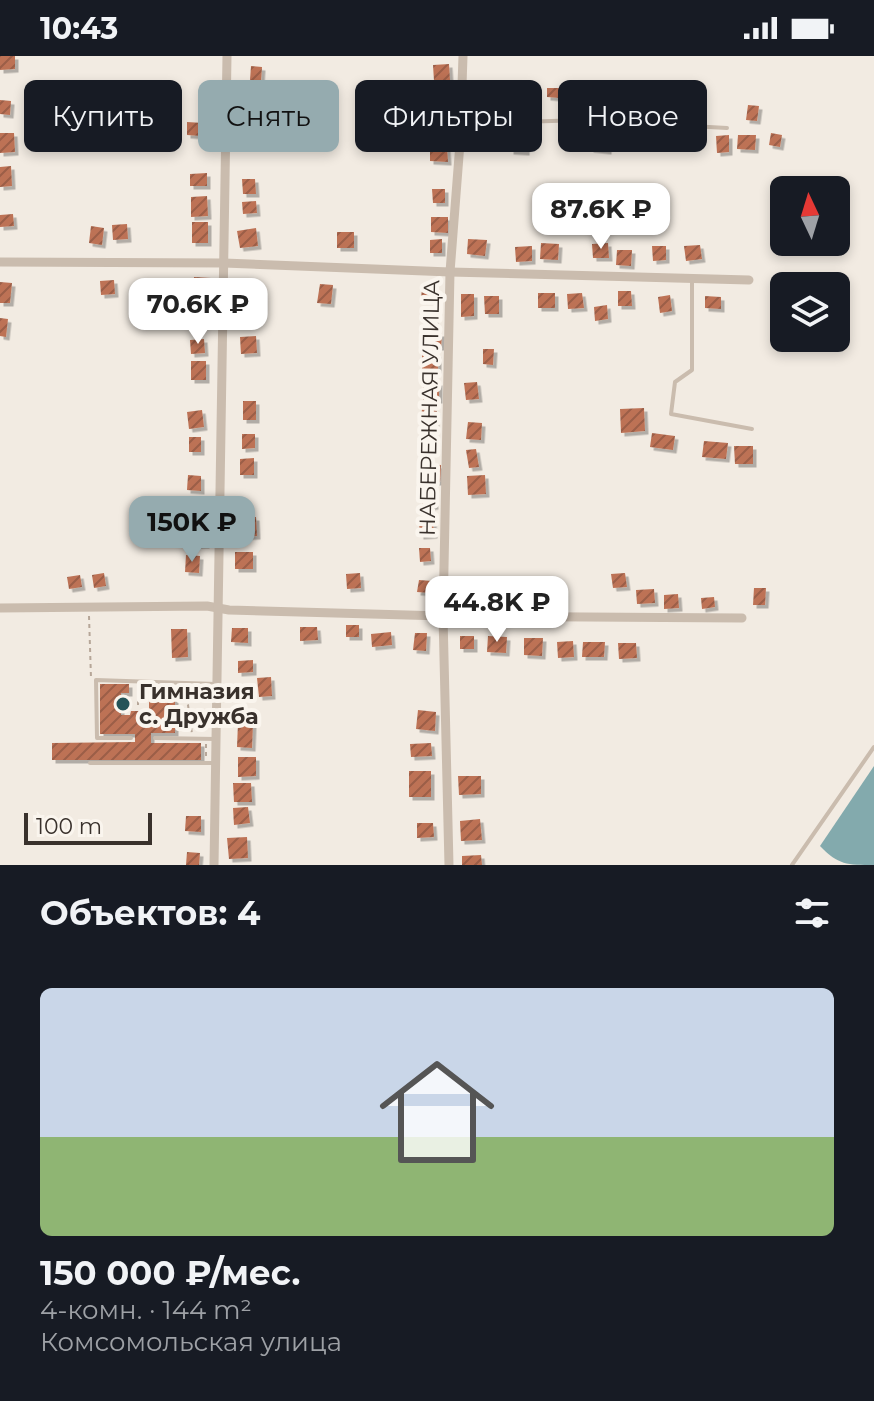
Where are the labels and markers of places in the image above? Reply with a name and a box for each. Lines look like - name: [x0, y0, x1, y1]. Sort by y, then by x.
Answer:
- pin: 87.6K ₽: [527, 183, 675, 251]
- pin: 70.6K ₽: [124, 278, 272, 346]
- pin: 150K ₽: [127, 496, 257, 564]
- pin: 44.8K ₽: [423, 576, 571, 644]
- place label: Гимназия с. Дружба: [139, 678, 258, 730]
- marker: Гимназия с. Дружба: [114, 695, 132, 713]

